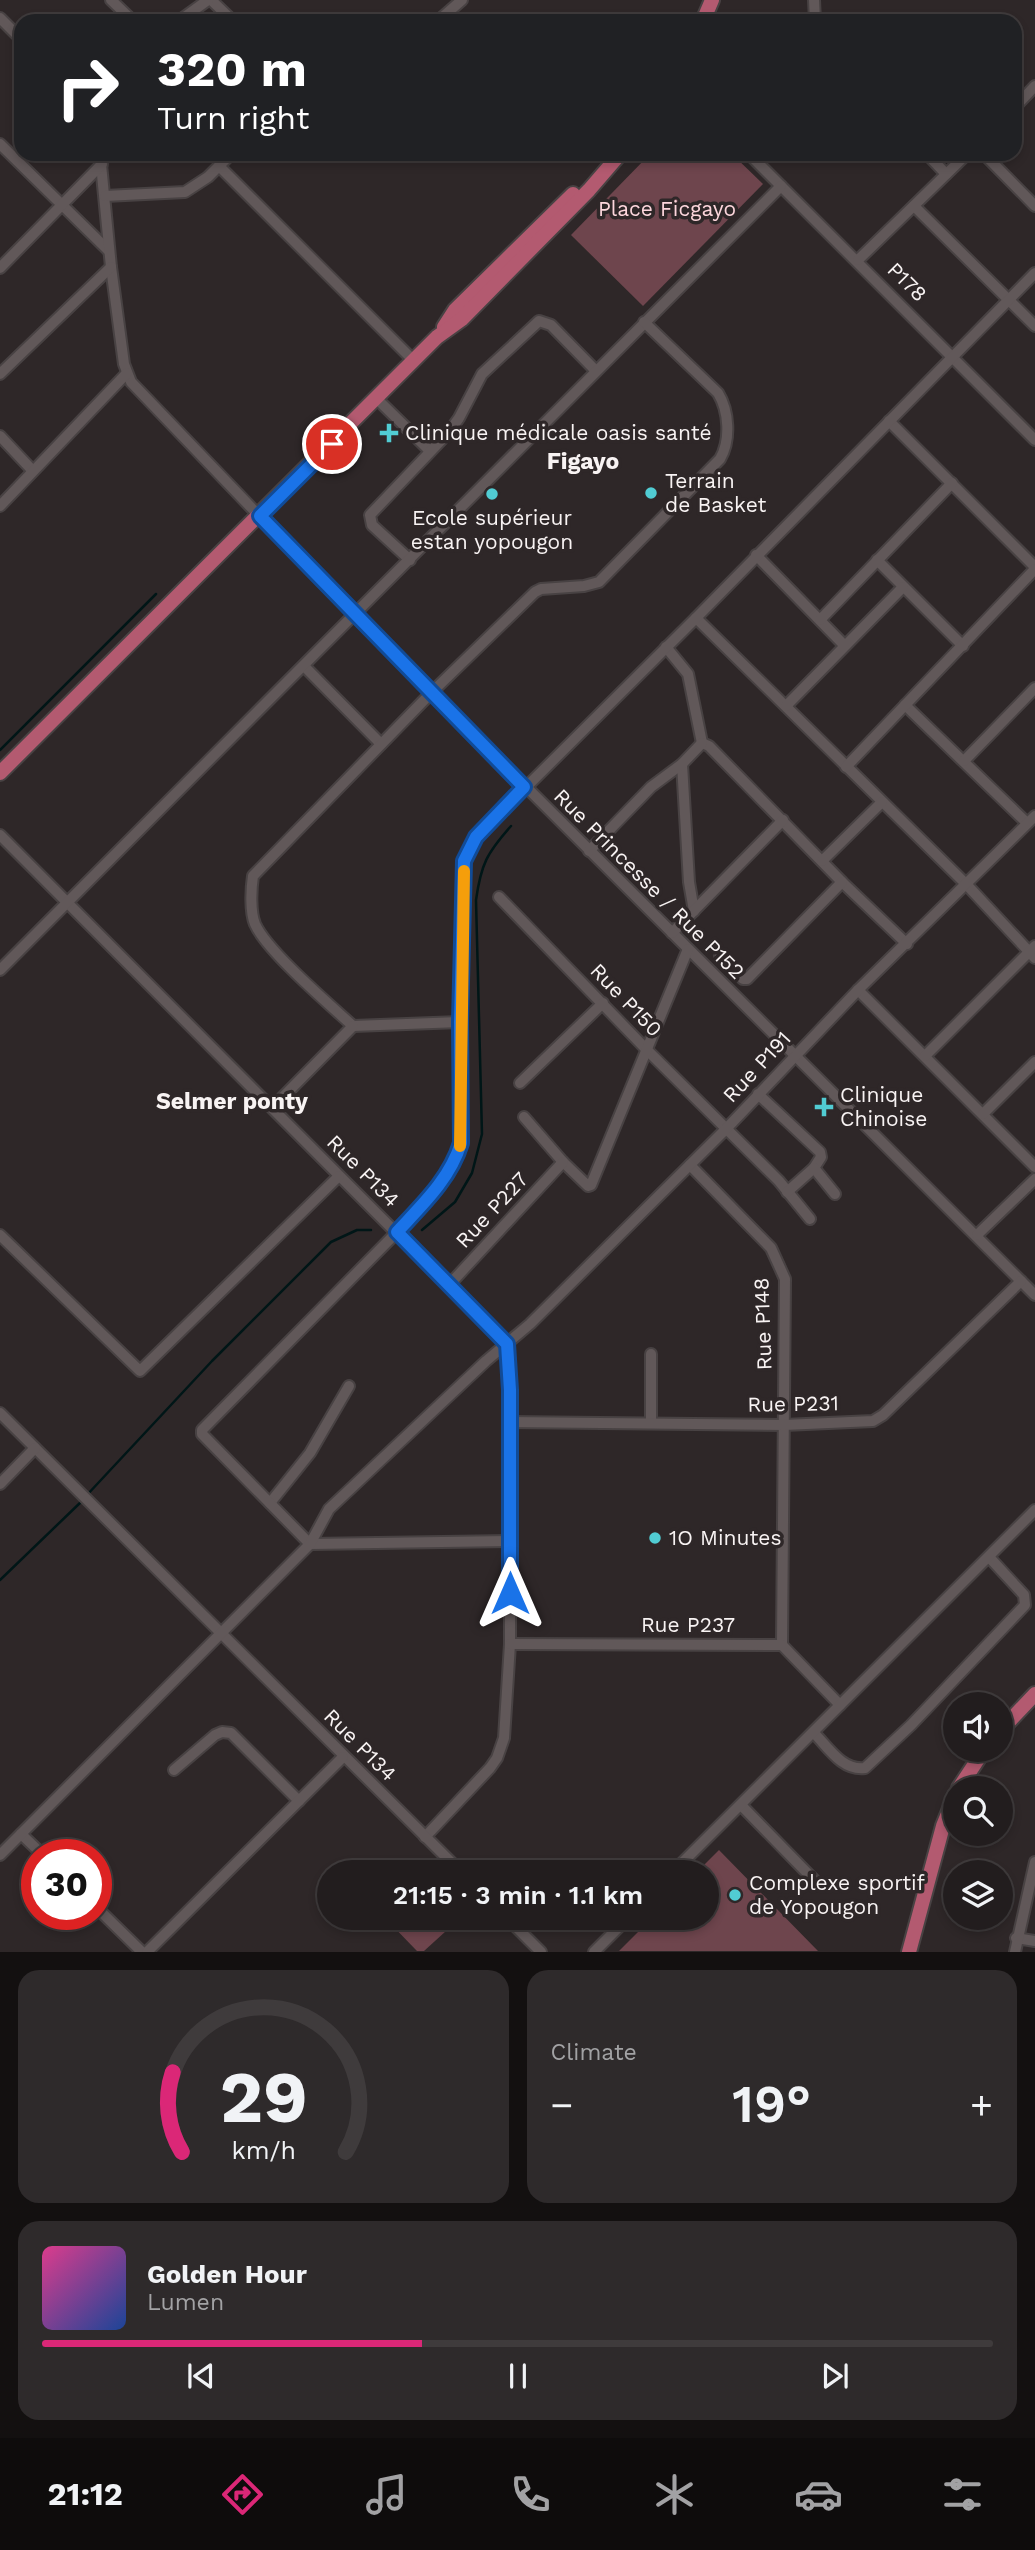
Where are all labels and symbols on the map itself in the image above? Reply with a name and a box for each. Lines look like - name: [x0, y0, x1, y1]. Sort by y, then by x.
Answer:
- park label: Place Ficgayo: [598, 196, 736, 221]
- street label: P178: [882, 257, 932, 307]
- pin: [302, 414, 362, 474]
- place label: Clinique médicale oasis santé: [405, 420, 712, 445]
- marker: Clinique médicale oasis santé: [379, 423, 399, 443]
- district label: Figayo: [547, 448, 619, 475]
- place label: Terrain de Basket: [665, 468, 766, 517]
- marker: Terrain de Basket: [643, 485, 659, 501]
- marker: Ecole supérieur estan yopougon: [484, 486, 500, 502]
- place label: Ecole supérieur estan yopougon: [411, 505, 573, 554]
- street label: Rue Princesse / Rue P152: [549, 783, 750, 984]
- street label: Rue P150: [585, 958, 667, 1042]
- street label: Rue P191: [717, 1026, 796, 1107]
- place label: Clinique Chinoise: [840, 1082, 927, 1131]
- district label: Selmer ponty: [156, 1088, 308, 1115]
- marker: Clinique Chinoise: [814, 1097, 834, 1117]
- street label: Rue P134: [322, 1129, 405, 1212]
- street label: Rue P227: [450, 1166, 533, 1253]
- street label: Rue P148: [748, 1277, 777, 1371]
- street label: Rue P231: [747, 1390, 839, 1417]
- place label: 1O Minutes: [669, 1525, 782, 1550]
- marker: 1O Minutes: [647, 1530, 663, 1546]
- position arrow: [473, 1556, 547, 1630]
- street label: Rue P237: [641, 1612, 735, 1637]
- street label: Rue P134: [319, 1703, 402, 1786]
- speed limit sign: 30: [21, 1839, 112, 1930]
- place label: Complexe sportif de Yopougon: [749, 1870, 925, 1919]
- marker: Complexe sportif de Yopougon: [727, 1887, 743, 1903]

